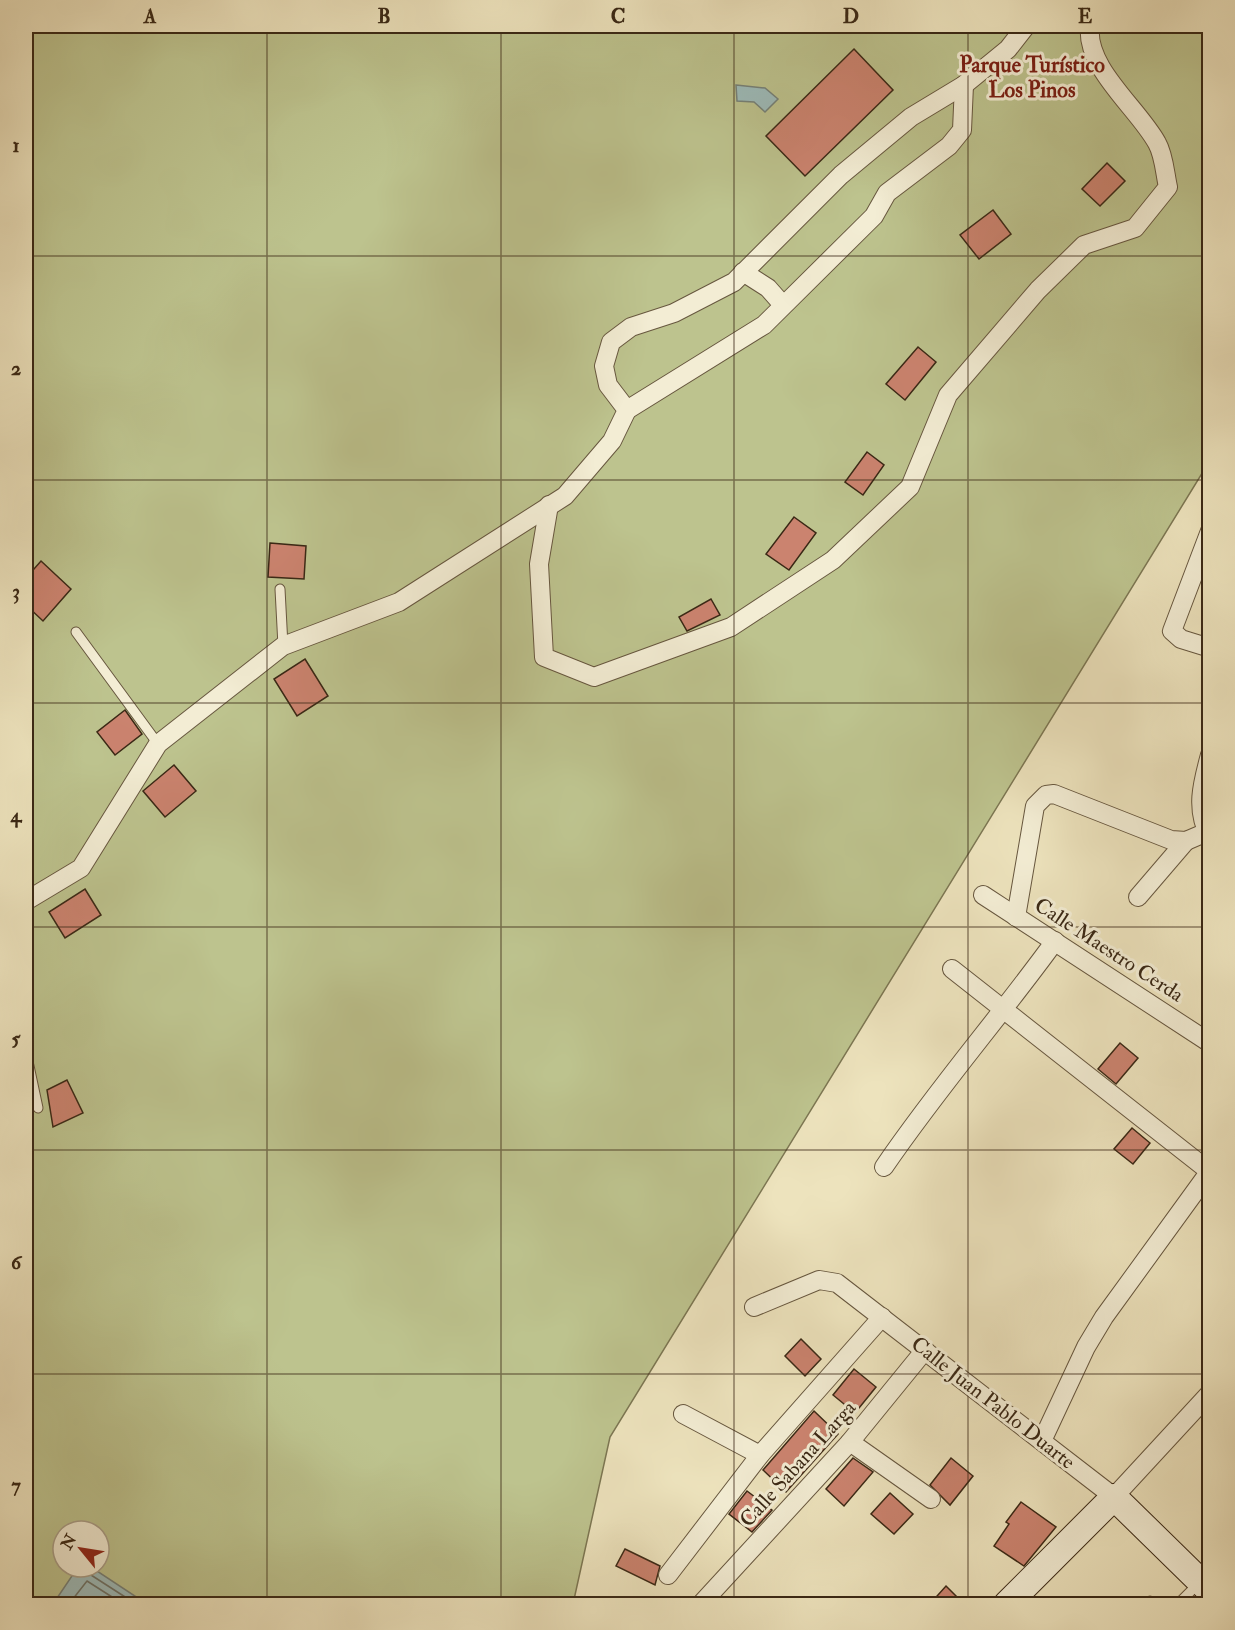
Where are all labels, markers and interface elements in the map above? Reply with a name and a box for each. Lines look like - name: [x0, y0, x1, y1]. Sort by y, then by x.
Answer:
- text: A: [143, 4, 157, 29]
- text: B: [377, 4, 391, 29]
- text: C: [611, 4, 625, 29]
- text: D: [843, 4, 859, 29]
- text: E: [1078, 4, 1093, 29]
- district label: Parque Turístico Los Pinos: [959, 51, 1105, 104]
- text: 1: [12, 133, 20, 158]
- text: 2: [11, 356, 21, 381]
- text: 3: [12, 579, 20, 604]
- text: 4: [10, 803, 23, 828]
- street label: Calle Maestro Cerda: [1029, 892, 1189, 1009]
- text: 5: [12, 1026, 22, 1051]
- text: 6: [11, 1250, 23, 1275]
- street label: Calle Juan Pablo Duarte: [905, 1330, 1081, 1476]
- street label: Calle Sabana Larga: [734, 1395, 862, 1533]
- text: 7: [11, 1473, 21, 1498]
- north arrow: [51, 1519, 111, 1579]
- text: N: [56, 1530, 81, 1554]

